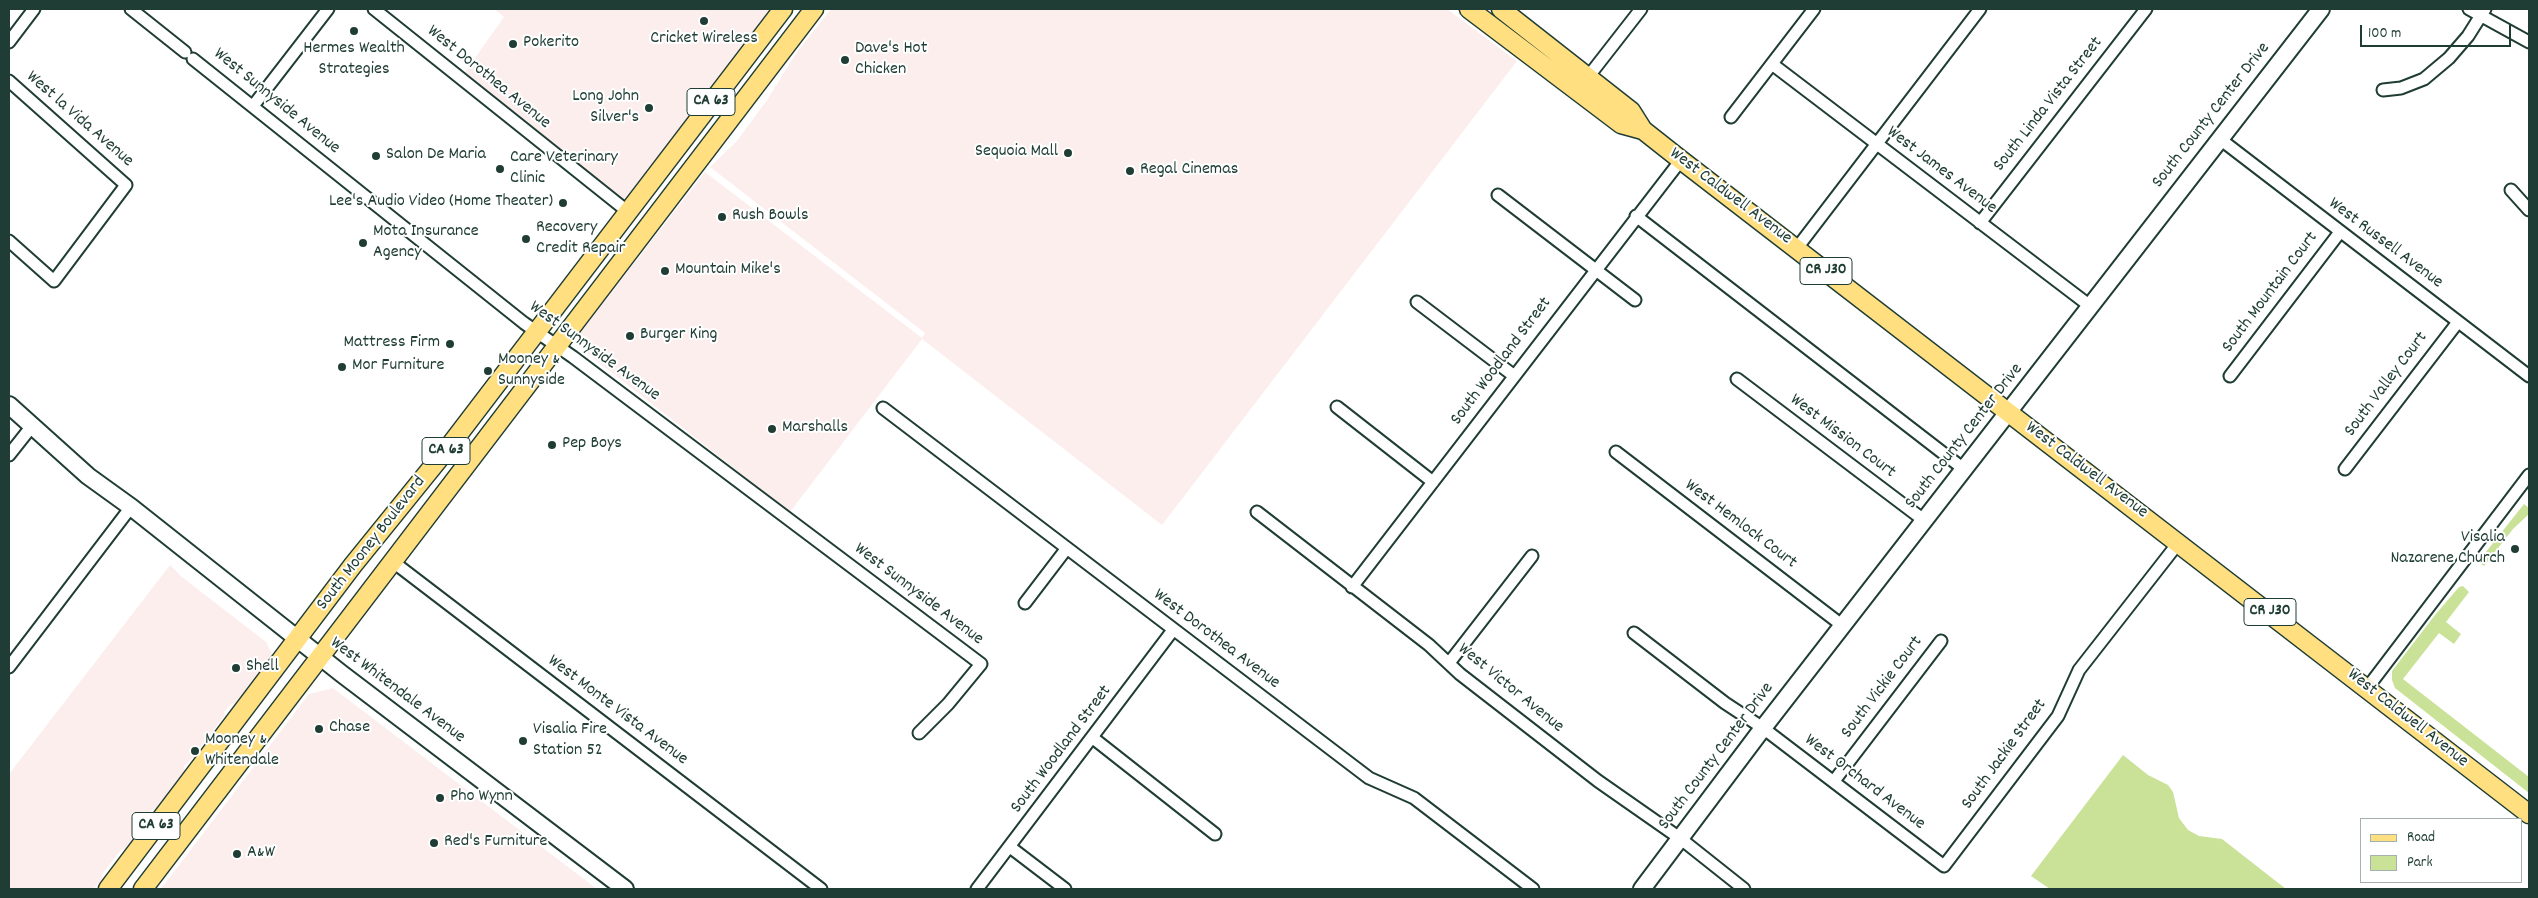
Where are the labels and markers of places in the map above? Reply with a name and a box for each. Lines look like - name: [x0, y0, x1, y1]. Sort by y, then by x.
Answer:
- marker: Cricket Wireless: [698, 15, 710, 27]
- marker: Hermes Wealth Strategies: [348, 25, 360, 37]
- place label: Cricket Wireless: [650, 29, 758, 51]
- place label: Pokerito: [523, 33, 579, 55]
- marker: Pokerito: [507, 38, 519, 50]
- place label: Hermes Wealth Strategies: [303, 39, 405, 82]
- place label: Dave's Hot Chicken: [855, 39, 927, 82]
- marker: Dave's Hot Chicken: [839, 54, 851, 66]
- place label: Long John Silver's: [572, 87, 639, 130]
- marker: Long John Silver's: [643, 102, 655, 114]
- place label: Sequoia Mall: [975, 142, 1058, 164]
- place label: Salon De Maria: [386, 145, 486, 167]
- marker: Sequoia Mall: [1062, 147, 1074, 159]
- place label: Care Veterinary Clinic: [510, 148, 618, 190]
- marker: Salon De Maria: [370, 150, 382, 162]
- place label: Regal Cinemas: [1140, 160, 1238, 182]
- marker: Care Veterinary Clinic: [494, 163, 506, 175]
- marker: Regal Cinemas: [1124, 165, 1136, 177]
- place label: Lee's Audio Video (Home Theater): [329, 192, 553, 214]
- marker: Lee's Audio Video (Home Theater): [557, 197, 569, 209]
- place label: Rush Bowls: [732, 206, 808, 228]
- marker: Rush Bowls: [716, 211, 728, 223]
- place label: Recovery Credit Repair: [536, 218, 625, 260]
- place label: Mota Insurance Agency: [373, 222, 479, 264]
- marker: Recovery Credit Repair: [520, 233, 532, 245]
- marker: Mota Insurance Agency: [357, 237, 369, 249]
- place label: Mountain Mike's: [675, 260, 781, 282]
- marker: Mountain Mike's: [659, 265, 671, 277]
- place label: Burger King: [640, 325, 717, 347]
- marker: Burger King: [624, 330, 636, 342]
- place label: Mattress Firm: [343, 333, 440, 355]
- marker: Mattress Firm: [444, 338, 456, 350]
- place label: Mooney & Sunnyside: [498, 350, 565, 392]
- place label: Mor Furniture: [352, 356, 444, 378]
- marker: Mor Furniture: [336, 361, 348, 373]
- marker: Mooney & Sunnyside: [482, 365, 494, 377]
- place label: Marshalls: [782, 418, 848, 440]
- marker: Marshalls: [766, 423, 778, 435]
- place label: Pep Boys: [562, 434, 622, 456]
- marker: Pep Boys: [546, 439, 558, 451]
- place label: Visalia Nazarene Church: [2390, 528, 2505, 570]
- marker: Visalia Nazarene Church: [2509, 543, 2521, 555]
- place label: Shell: [246, 657, 279, 679]
- marker: Shell: [230, 662, 242, 674]
- place label: Chase: [329, 718, 370, 740]
- place label: Visalia Fire Station 52: [533, 720, 607, 762]
- marker: Chase: [313, 723, 325, 735]
- place label: Mooney & Whitendale: [205, 730, 279, 772]
- marker: Visalia Fire Station 52: [517, 735, 529, 747]
- marker: Mooney & Whitendale: [189, 745, 201, 757]
- place label: Pho Wynn: [450, 787, 513, 809]
- marker: Pho Wynn: [434, 792, 446, 804]
- place label: Red's Furniture: [444, 832, 547, 854]
- marker: Red's Furniture: [428, 837, 440, 849]
- place label: A&W: [247, 843, 275, 865]
- marker: A&W: [231, 848, 243, 860]

